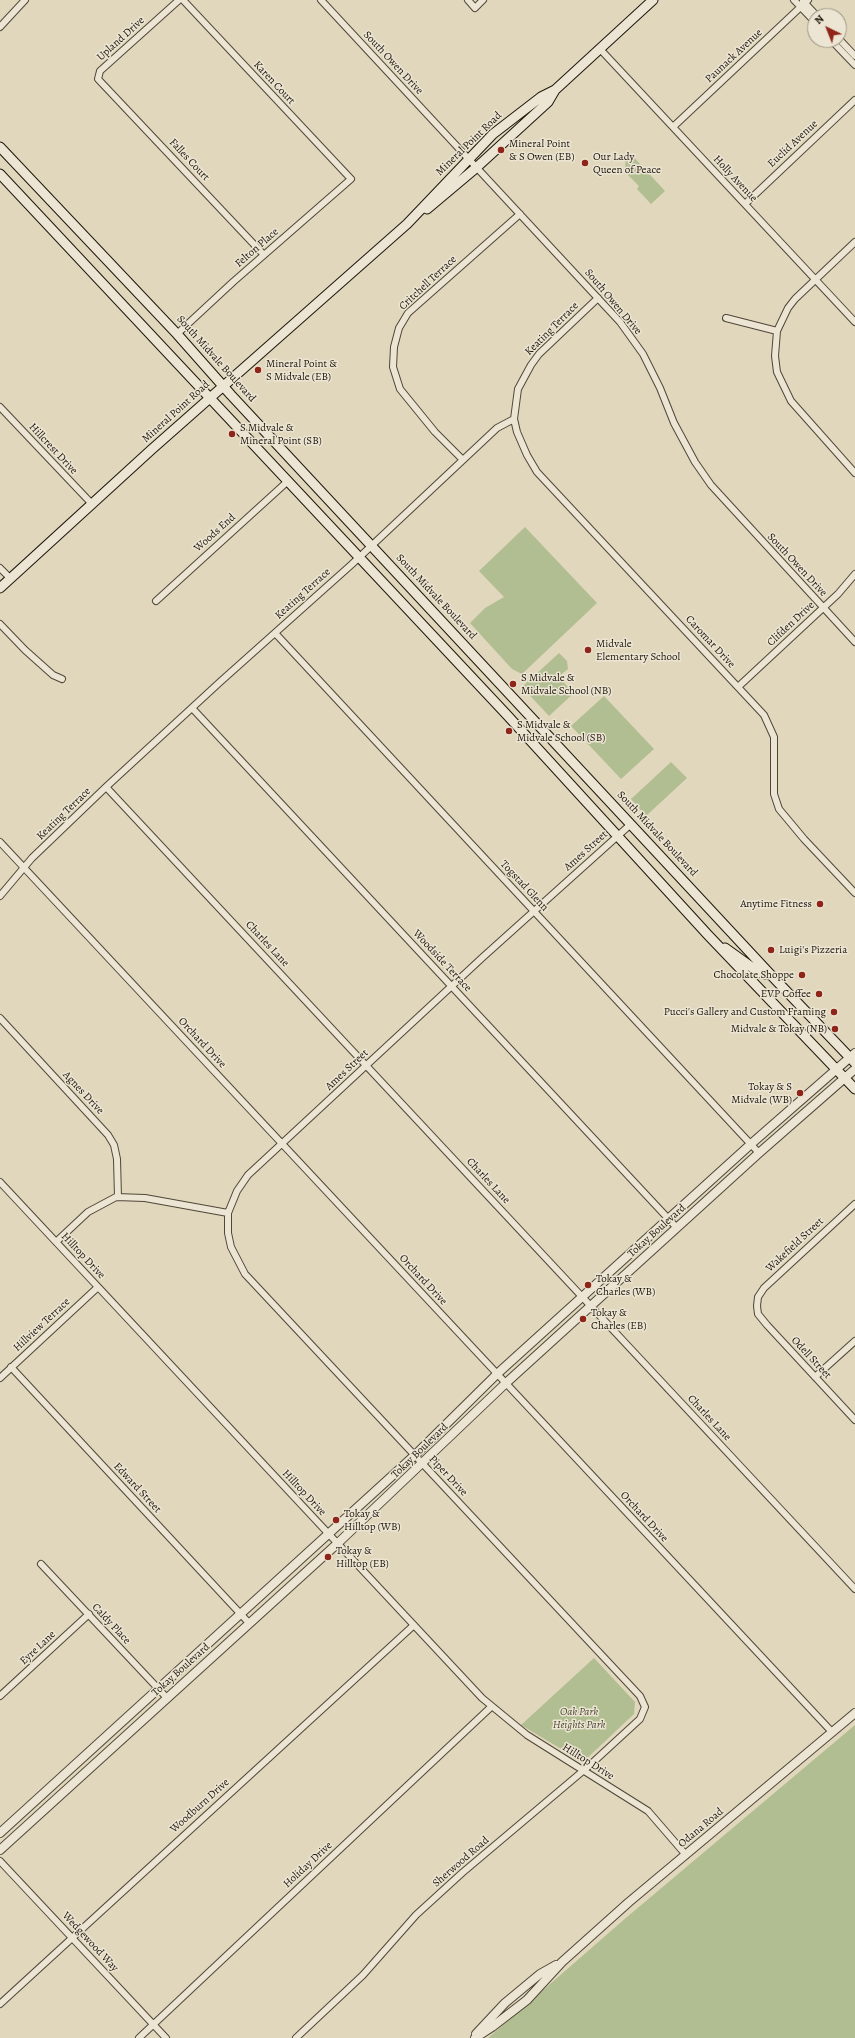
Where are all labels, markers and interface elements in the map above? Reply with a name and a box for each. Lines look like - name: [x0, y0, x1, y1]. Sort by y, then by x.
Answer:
- north arrow: [807, 8, 847, 48]
- text: N: [811, 11, 827, 28]
- street label: Upland Drive: [94, 14, 148, 64]
- street label: Paunack Avenue: [703, 26, 765, 86]
- street label: South Owen Drive: [360, 29, 426, 97]
- street label: Karen Court: [250, 58, 298, 108]
- street label: Mineral Point Road: [433, 109, 505, 179]
- street label: Euclid Avenue: [765, 118, 821, 170]
- street label: Falles Court: [166, 136, 212, 184]
- place label: Mineral Point & S Owen (EB): [509, 137, 574, 163]
- marker: Mineral Point & S Owen (EB): [496, 145, 506, 155]
- place label: Our Lady Queen of Peace: [593, 150, 661, 176]
- street label: Holly Avenue: [710, 153, 760, 205]
- marker: Our Lady Queen of Peace: [580, 158, 590, 168]
- street label: Felton Place: [233, 226, 281, 270]
- street label: Critchell Terrace: [397, 253, 459, 313]
- street label: South Owen Drive: [582, 266, 644, 338]
- street label: Keating Terrace: [523, 300, 581, 358]
- street label: South Midvale Boulevard: [174, 313, 258, 405]
- place label: Mineral Point & S Midvale (EB): [266, 357, 337, 383]
- marker: Mineral Point & S Midvale (EB): [253, 365, 263, 375]
- street label: Mineral Point Road: [140, 378, 212, 446]
- street label: Hillcrest Drive: [26, 421, 80, 477]
- place label: S Midvale & Mineral Point (SB): [240, 421, 322, 447]
- marker: S Midvale & Mineral Point (SB): [227, 429, 237, 439]
- street label: Woods End: [192, 511, 238, 555]
- street label: South Owen Drive: [764, 531, 830, 599]
- street label: South Midvale Boulevard: [393, 552, 479, 642]
- street label: Keating Terrace: [272, 566, 334, 622]
- street label: Clifden Drive: [765, 599, 817, 649]
- street label: Caromar Drive: [682, 613, 738, 671]
- place label: Midvale Elementary School: [596, 637, 680, 663]
- marker: Midvale Elementary School: [583, 645, 593, 655]
- place label: S Midvale & Midvale School (NB): [521, 671, 611, 697]
- marker: S Midvale & Midvale School (NB): [508, 679, 518, 689]
- place label: S Midvale & Midvale School (SB): [517, 718, 605, 744]
- marker: S Midvale & Midvale School (SB): [504, 726, 514, 736]
- street label: Keating Terrace: [34, 785, 94, 843]
- street label: South Midvale Boulevard: [614, 789, 700, 879]
- street label: Ames Street: [562, 828, 610, 874]
- street label: Togstad Glenn: [497, 858, 551, 914]
- place label: Anytime Fitness: [740, 897, 812, 911]
- marker: Anytime Fitness: [815, 899, 825, 909]
- street label: Charles Lane: [242, 918, 292, 970]
- street label: Woodside Terrace: [410, 927, 474, 995]
- place label: Luigi's Pizzeria: [779, 943, 847, 957]
- marker: Luigi's Pizzeria: [766, 945, 776, 955]
- place label: Chocolate Shoppe: [714, 968, 794, 982]
- marker: Chocolate Shoppe: [797, 970, 807, 980]
- place label: EVP Coffee: [761, 987, 811, 1001]
- marker: EVP Coffee: [814, 989, 824, 999]
- place label: Pucci's Gallery and Custom Framing: [664, 1005, 826, 1019]
- marker: Pucci's Gallery and Custom Framing: [829, 1007, 839, 1017]
- street label: Orchard Drive: [175, 1015, 229, 1071]
- place label: Midvale & Tokay (NB): [731, 1022, 827, 1036]
- marker: Midvale & Tokay (NB): [830, 1024, 840, 1034]
- street label: Ames Street: [323, 1047, 371, 1093]
- street label: Agnes Drive: [60, 1069, 106, 1117]
- place label: Tokay & S Midvale (WB): [731, 1080, 792, 1106]
- marker: Tokay & S Midvale (WB): [795, 1088, 805, 1098]
- street label: Charles Lane: [463, 1155, 513, 1207]
- street label: Tokay Boulevard: [625, 1202, 689, 1260]
- street label: Wakefield Street: [763, 1215, 827, 1275]
- street label: Hilltop Drive: [58, 1230, 108, 1282]
- street label: Orchard Drive: [396, 1252, 450, 1308]
- place label: Tokay & Charles (WB): [596, 1272, 655, 1298]
- marker: Tokay & Charles (WB): [583, 1280, 593, 1290]
- street label: Hillview Terrace: [11, 1295, 73, 1355]
- place label: Tokay & Charles (EB): [591, 1306, 646, 1332]
- marker: Tokay & Charles (EB): [578, 1314, 588, 1324]
- street label: Odell Street: [788, 1334, 834, 1382]
- street label: Charles Lane: [684, 1392, 734, 1444]
- street label: Tokay Boulevard: [389, 1421, 451, 1481]
- street label: Piper Drive: [426, 1453, 470, 1499]
- street label: Edward Street: [110, 1460, 164, 1516]
- street label: Hilltop Drive: [279, 1467, 329, 1519]
- street label: Orchard Drive: [617, 1489, 671, 1545]
- place label: Tokay & Hilltop (WB): [344, 1507, 401, 1533]
- marker: Tokay & Hilltop (WB): [331, 1515, 341, 1525]
- place label: Tokay & Hilltop (EB): [336, 1544, 389, 1570]
- marker: Tokay & Hilltop (EB): [323, 1552, 333, 1562]
- street label: Caldy Place: [89, 1601, 133, 1647]
- street label: Eyre Lane: [17, 1628, 59, 1668]
- street label: Tokay Boulevard: [149, 1641, 213, 1699]
- park label: Oak Park Heights Park: [553, 1705, 605, 1731]
- street label: Hilltop Drive: [560, 1741, 616, 1783]
- street label: Woodburn Drive: [168, 1776, 232, 1836]
- street label: Odana Road: [676, 1805, 726, 1851]
- street label: Sherwood Road: [430, 1834, 492, 1890]
- street label: Holiday Drive: [281, 1839, 335, 1891]
- street label: Wedgewood Way: [59, 1910, 121, 1974]

